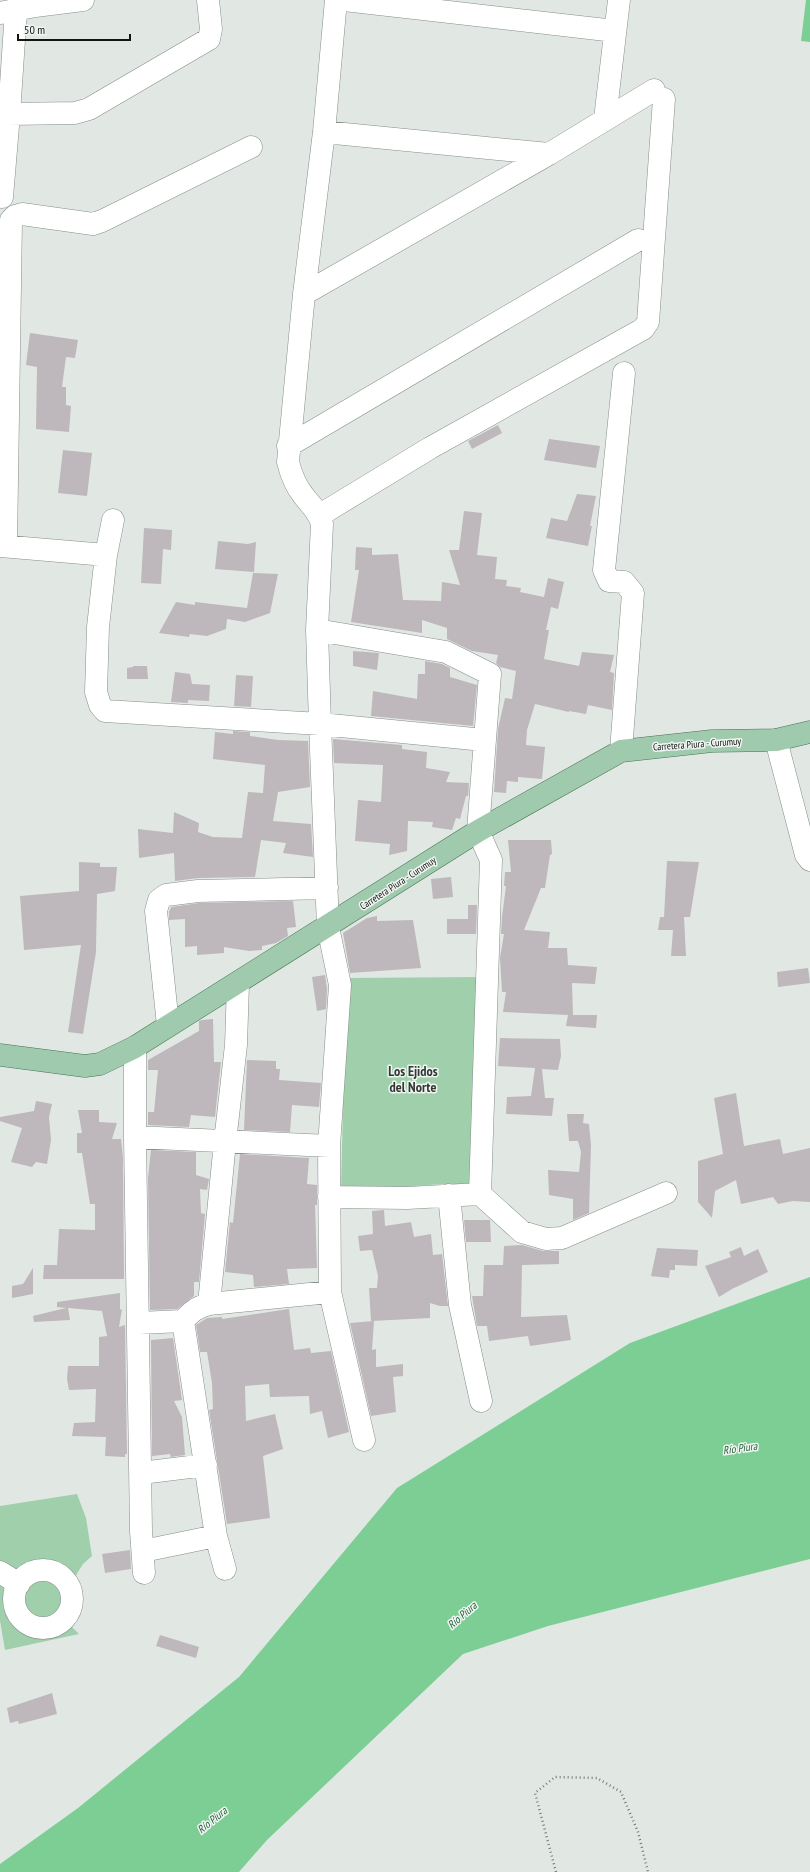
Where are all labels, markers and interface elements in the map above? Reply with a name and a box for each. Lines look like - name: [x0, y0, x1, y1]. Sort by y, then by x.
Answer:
- scale bar: [18, 16, 130, 42]
- text: 50 m: [24, 22, 45, 37]
- street label: Carretera Piura - Curumuy: [652, 734, 742, 754]
- street label: Carretera Piura - Curumuy: [357, 853, 439, 913]
- district label: Los Ejidos del Norte: [388, 1062, 438, 1096]
- water label: Río Piura: [722, 1439, 759, 1457]
- water label: Río Piura: [444, 1598, 480, 1632]
- water label: Río Piura: [194, 1803, 230, 1836]

